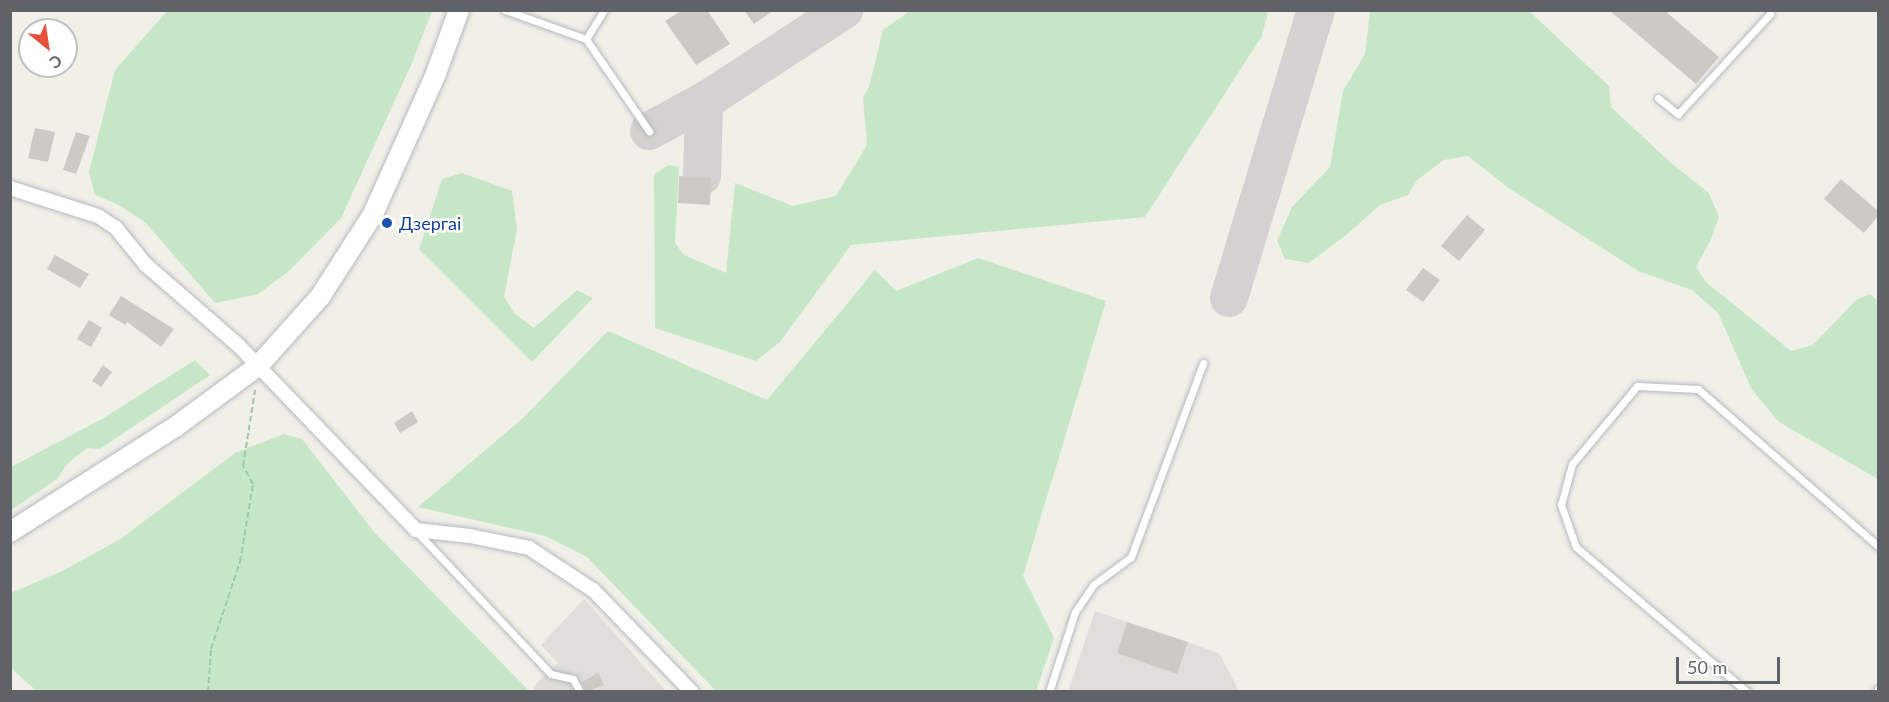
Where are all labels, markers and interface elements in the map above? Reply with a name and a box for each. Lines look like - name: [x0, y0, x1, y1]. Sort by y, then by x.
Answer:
- north arrow: [18, 18, 78, 78]
- text: С: [47, 51, 66, 73]
- place label: Дзергаі: [399, 212, 461, 234]
- marker: Дзергаі: [380, 216, 394, 230]
- scale bar: [1679, 645, 1782, 683]
- text: 50 m: [1687, 656, 1727, 678]

